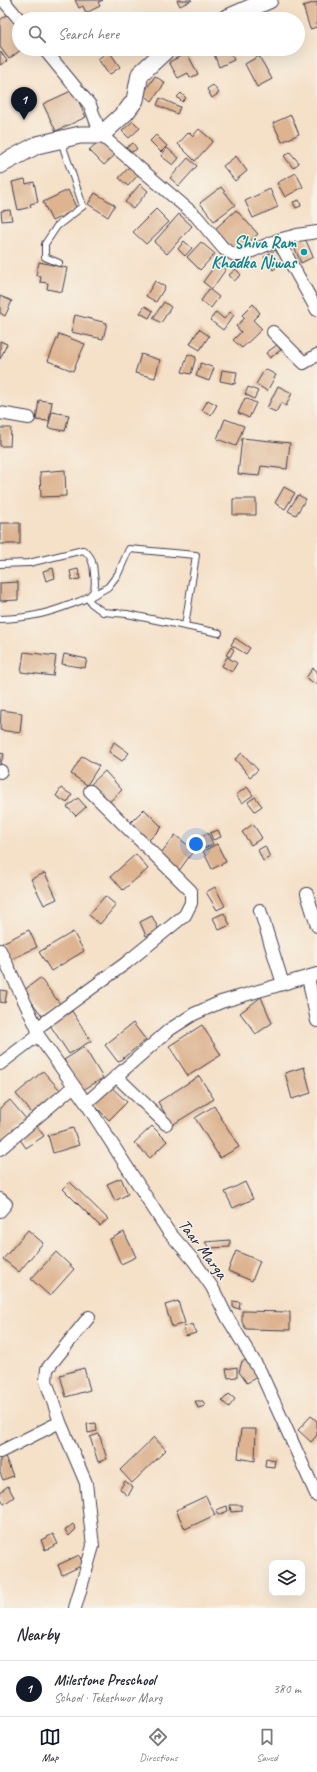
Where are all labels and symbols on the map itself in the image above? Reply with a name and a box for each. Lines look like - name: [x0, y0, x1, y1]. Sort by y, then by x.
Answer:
- pin: 1: [11, 87, 37, 120]
- place label: Shiva Ram Khadka Niwas: [211, 232, 298, 273]
- marker: Shiva Ram Khadka Niwas: [299, 247, 309, 257]
- your location: [186, 834, 206, 854]
- street label: Taar Marga: [174, 1215, 233, 1284]

